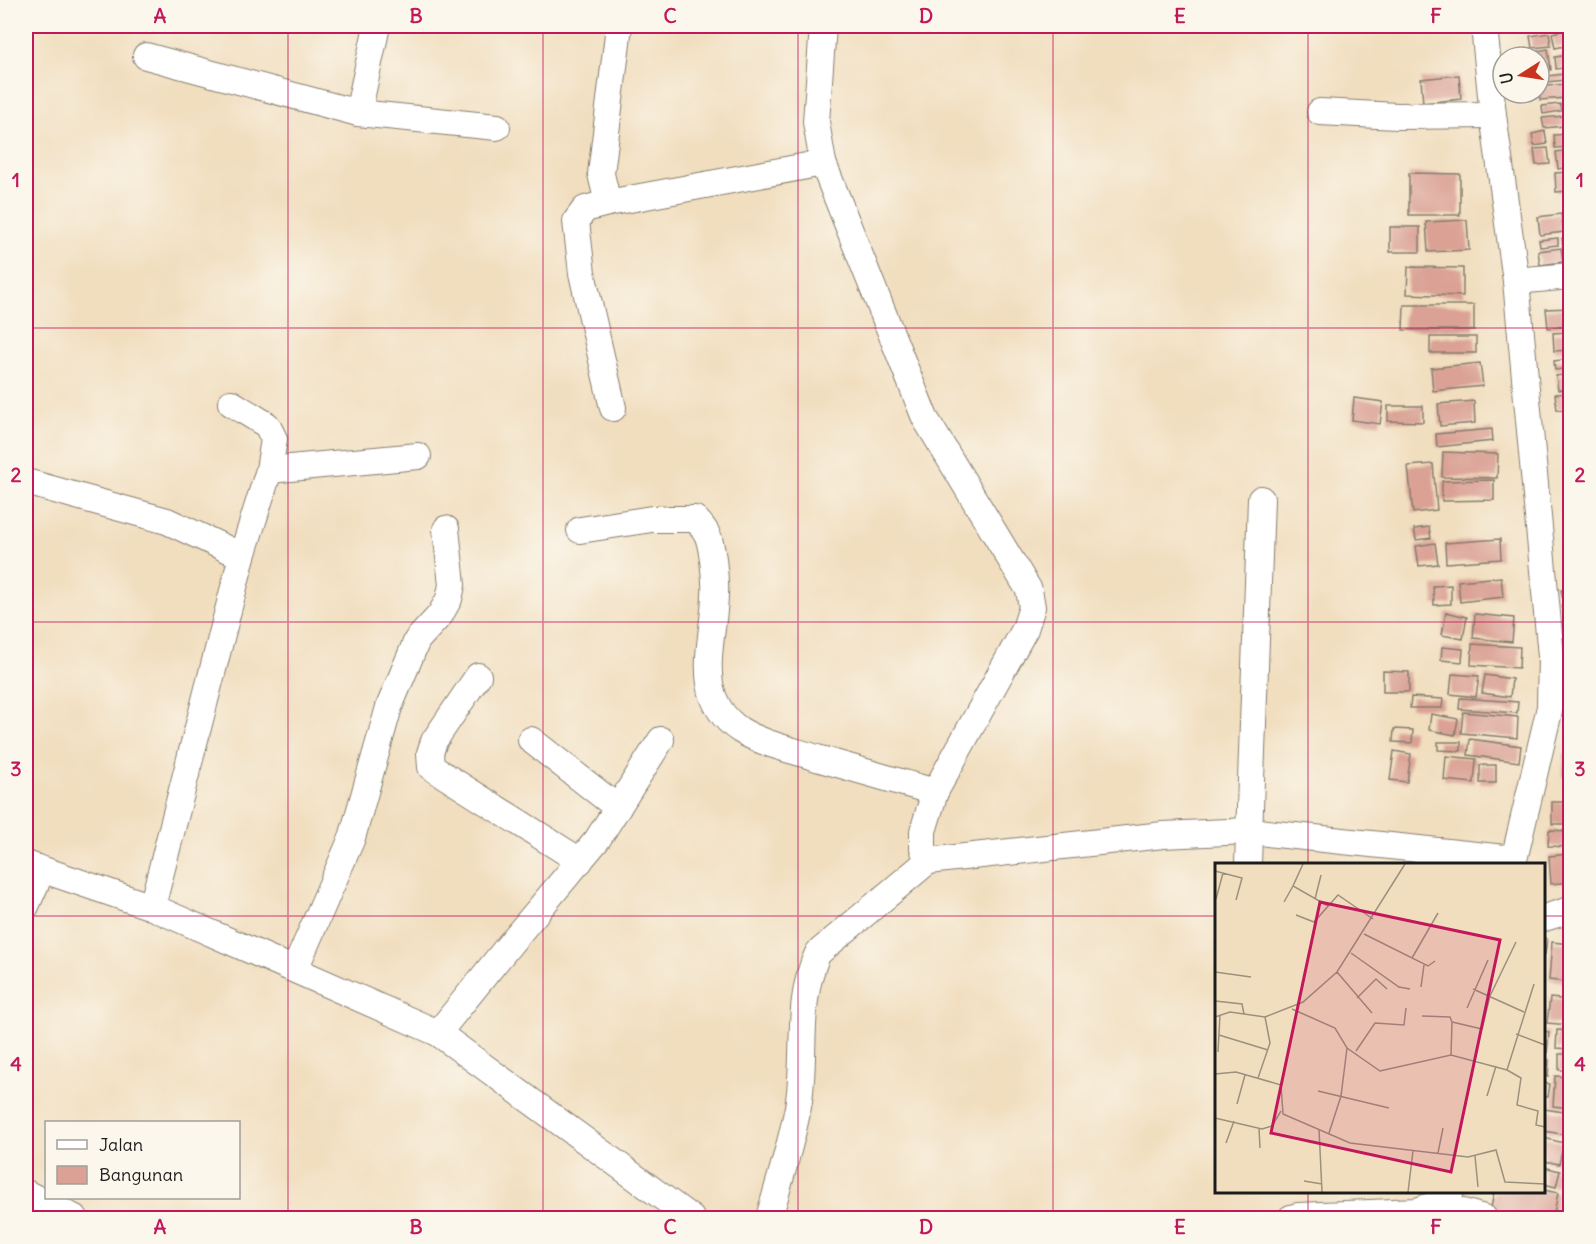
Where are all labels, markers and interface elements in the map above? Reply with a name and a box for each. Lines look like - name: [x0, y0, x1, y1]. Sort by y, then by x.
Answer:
- text: A: [154, 3, 167, 28]
- text: B: [409, 3, 423, 28]
- text: C: [663, 3, 677, 28]
- text: D: [919, 3, 933, 28]
- text: E: [1174, 3, 1186, 28]
- text: F: [1430, 3, 1442, 28]
- north arrow: [1491, 45, 1551, 105]
- text: U: [1495, 71, 1517, 86]
- text: 1: [12, 167, 20, 192]
- text: 1: [1576, 167, 1584, 192]
- text: 2: [11, 462, 22, 487]
- text: 2: [1575, 462, 1586, 487]
- text: 3: [10, 756, 22, 781]
- text: 3: [1574, 756, 1586, 781]
- inset map: [1215, 863, 1545, 1193]
- text: 4: [10, 1051, 22, 1076]
- text: 4: [1574, 1051, 1586, 1076]
- legend: [45, 1121, 240, 1199]
- text: Jalan: [99, 1133, 143, 1156]
- text: Bangunan: [99, 1163, 183, 1186]
- text: A: [154, 1214, 167, 1239]
- text: B: [409, 1214, 423, 1239]
- text: C: [663, 1214, 677, 1239]
- text: D: [919, 1214, 933, 1239]
- text: E: [1174, 1214, 1186, 1239]
- text: F: [1430, 1214, 1442, 1239]

